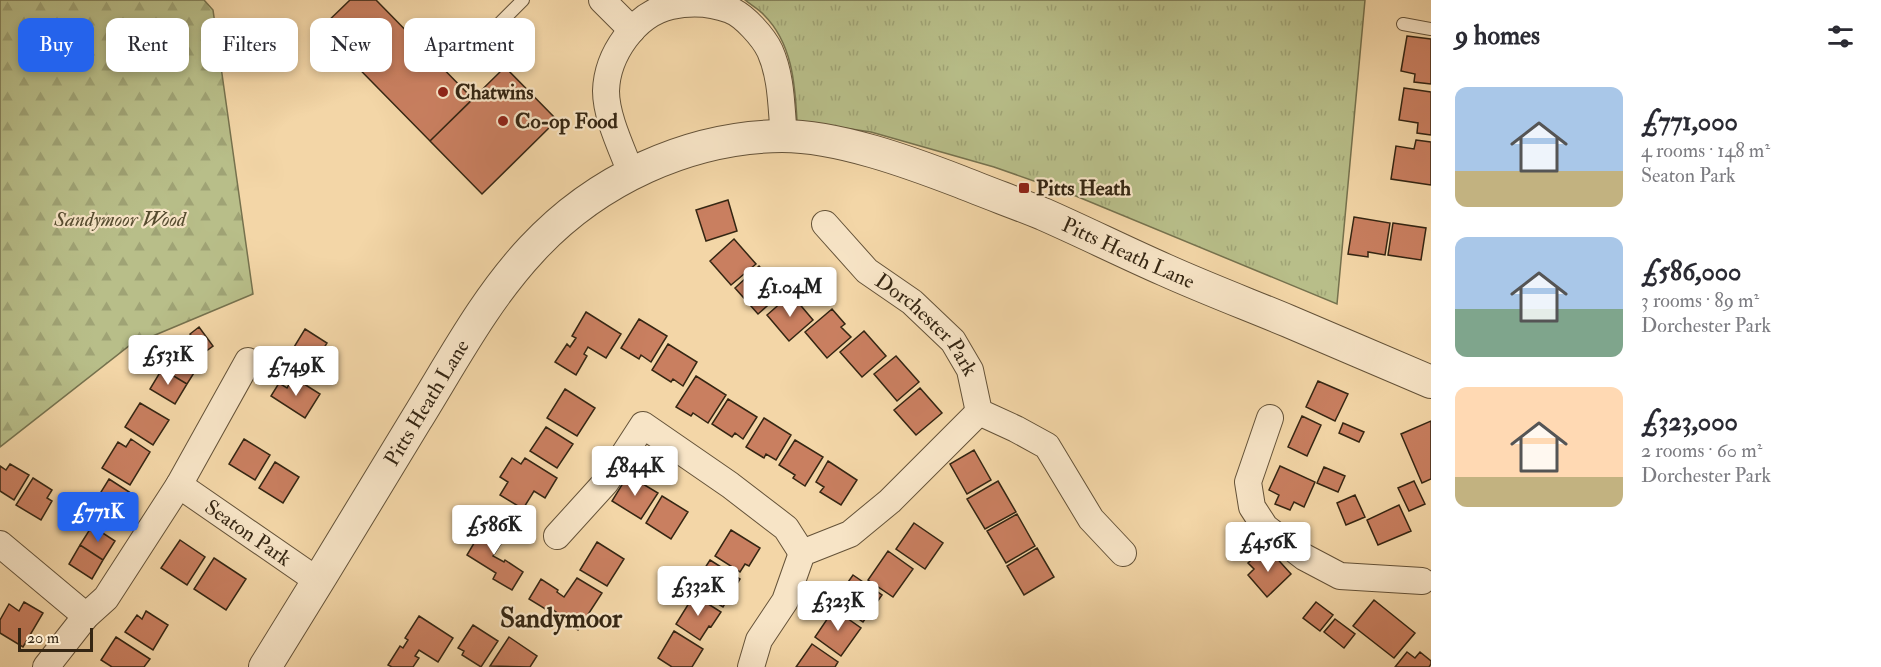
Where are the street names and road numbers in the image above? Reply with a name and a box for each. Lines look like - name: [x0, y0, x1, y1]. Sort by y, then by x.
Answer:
- street label: Pitts Heath Lane: [1058, 211, 1199, 295]
- street label: Dorchester Park: [870, 267, 984, 381]
- street label: Pitts Heath Lane: [378, 334, 475, 471]
- street label: Seaton Park: [200, 493, 297, 572]

